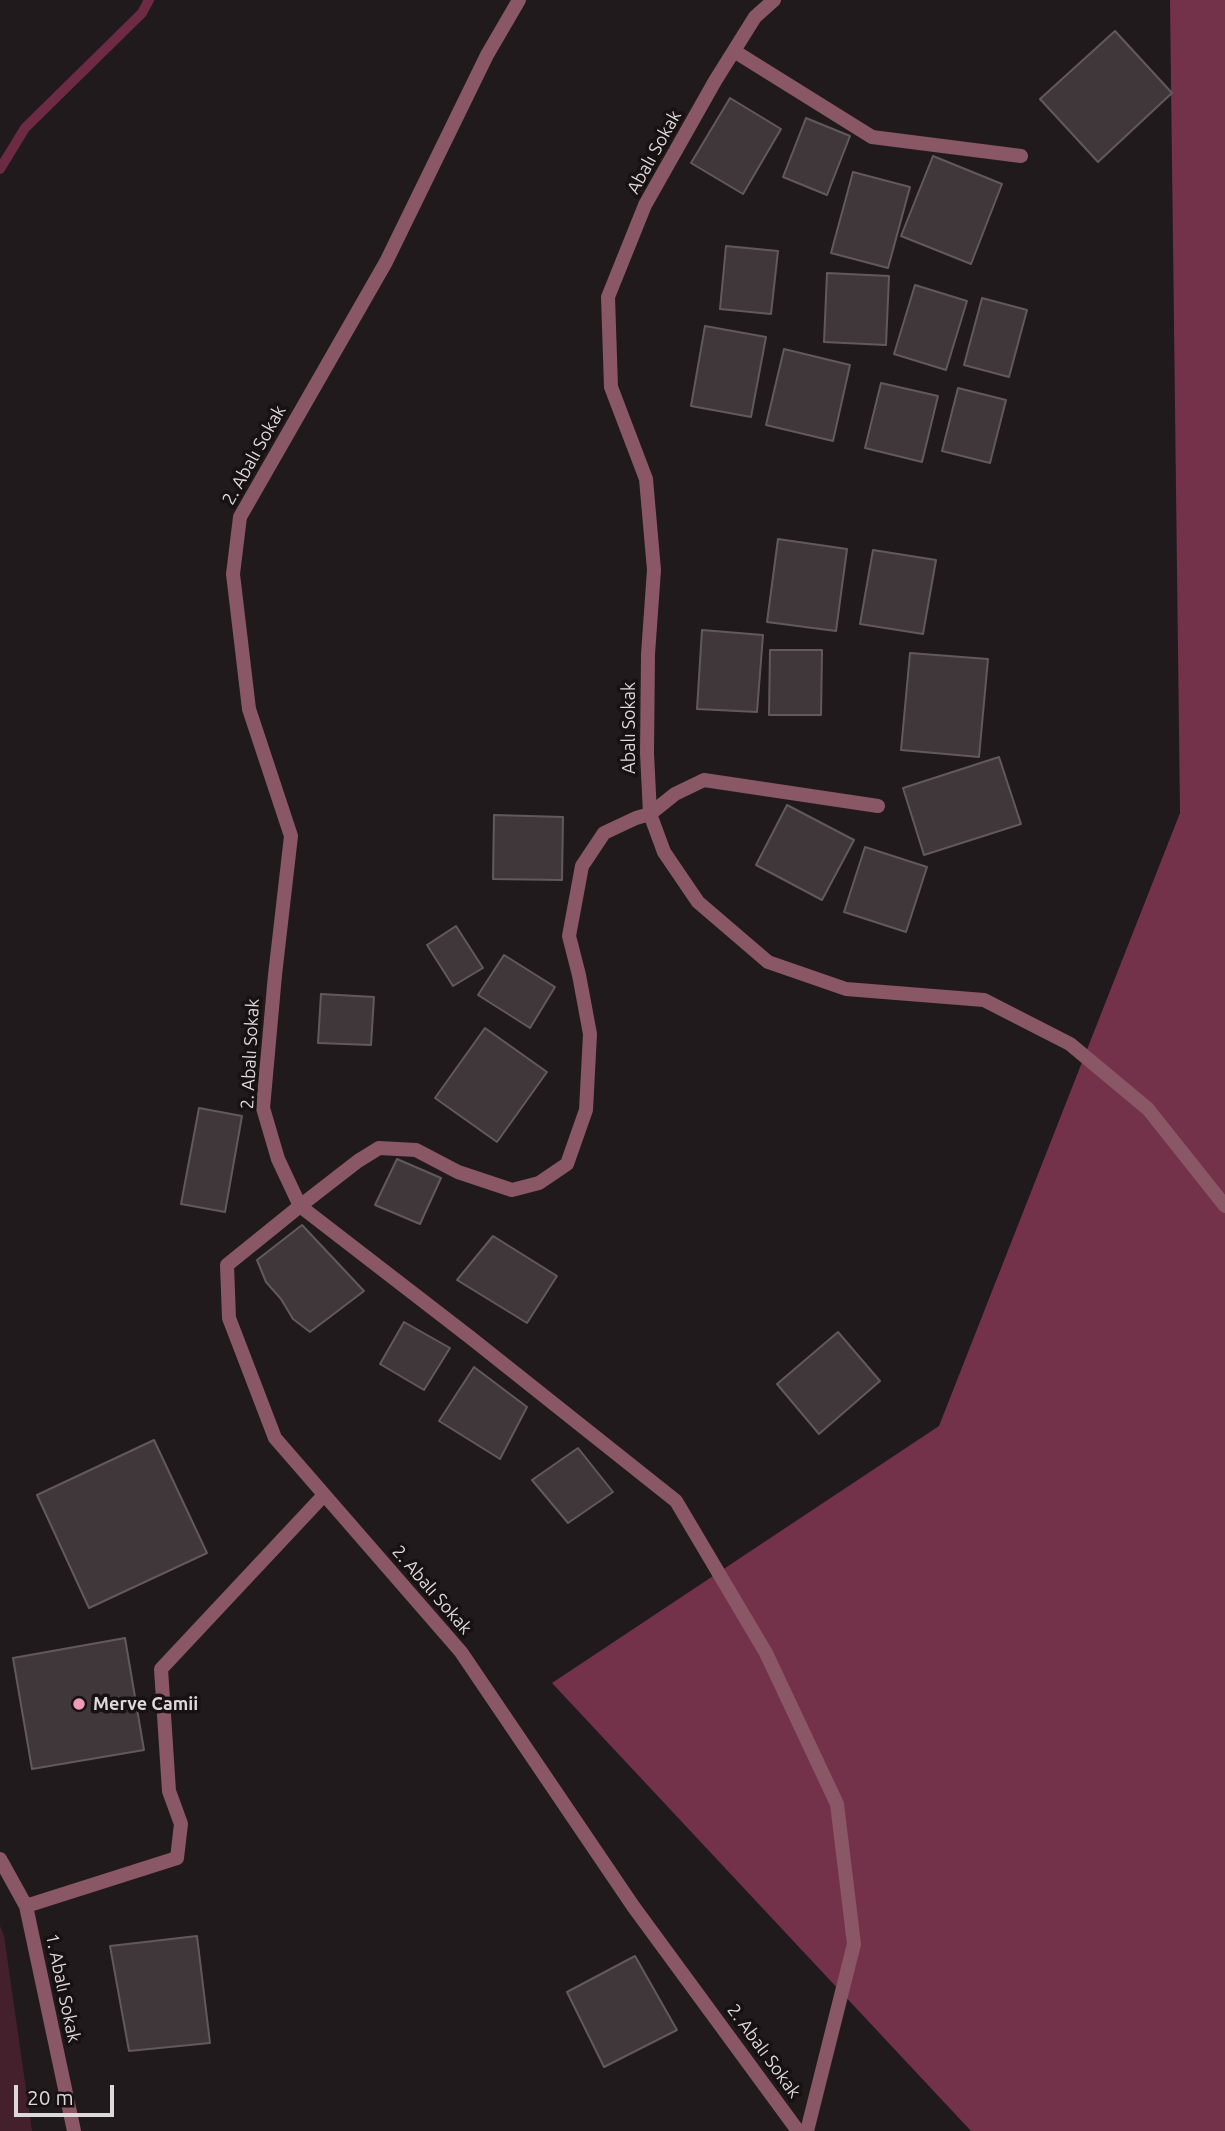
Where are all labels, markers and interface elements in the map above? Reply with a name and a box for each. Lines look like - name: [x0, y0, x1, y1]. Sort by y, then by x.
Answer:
- street label: Abalı Sokak: [622, 107, 686, 197]
- street label: 2. Abalı Sokak: [218, 401, 290, 509]
- street label: Abalı Sokak: [618, 682, 640, 774]
- street label: 2. Abalı Sokak: [236, 998, 264, 1110]
- street label: 2. Abalı Sokak: [388, 1541, 476, 1639]
- place label: Merve Camii: [93, 1693, 198, 1715]
- marker: Merve Camii: [71, 1696, 87, 1712]
- street label: 1. Abalı Sokak: [41, 1932, 85, 2044]
- street label: 2. Abalı Sokak: [723, 2000, 805, 2102]
- scale bar: [18, 2072, 117, 2116]
- text: 20 m: [27, 2085, 74, 2109]

